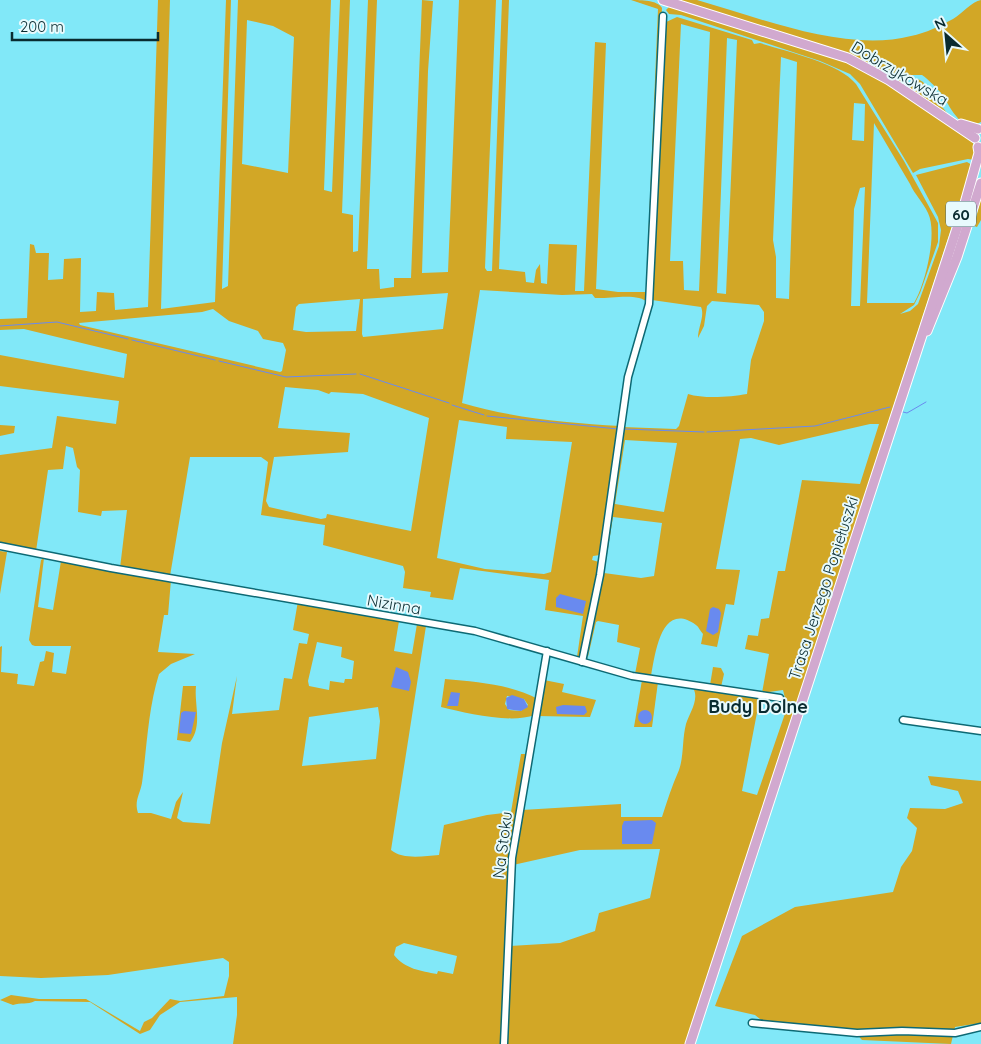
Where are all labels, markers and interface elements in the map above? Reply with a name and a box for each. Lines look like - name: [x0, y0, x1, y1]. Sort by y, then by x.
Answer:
- scale bar: [12, 10, 159, 42]
- north arrow: [921, 10, 971, 60]
- text: N: [931, 13, 949, 34]
- text: 200 m: [20, 17, 64, 36]
- street label: Dobrzykowska: [848, 36, 952, 110]
- road number: 60: [946, 202, 976, 226]
- street label: Trasa Jerzego Popiełuszki: [784, 494, 862, 682]
- street label: Nizinna: [365, 589, 423, 619]
- district label: Budy Dolne: [708, 695, 808, 718]
- street label: Na Stoku: [488, 810, 516, 880]

